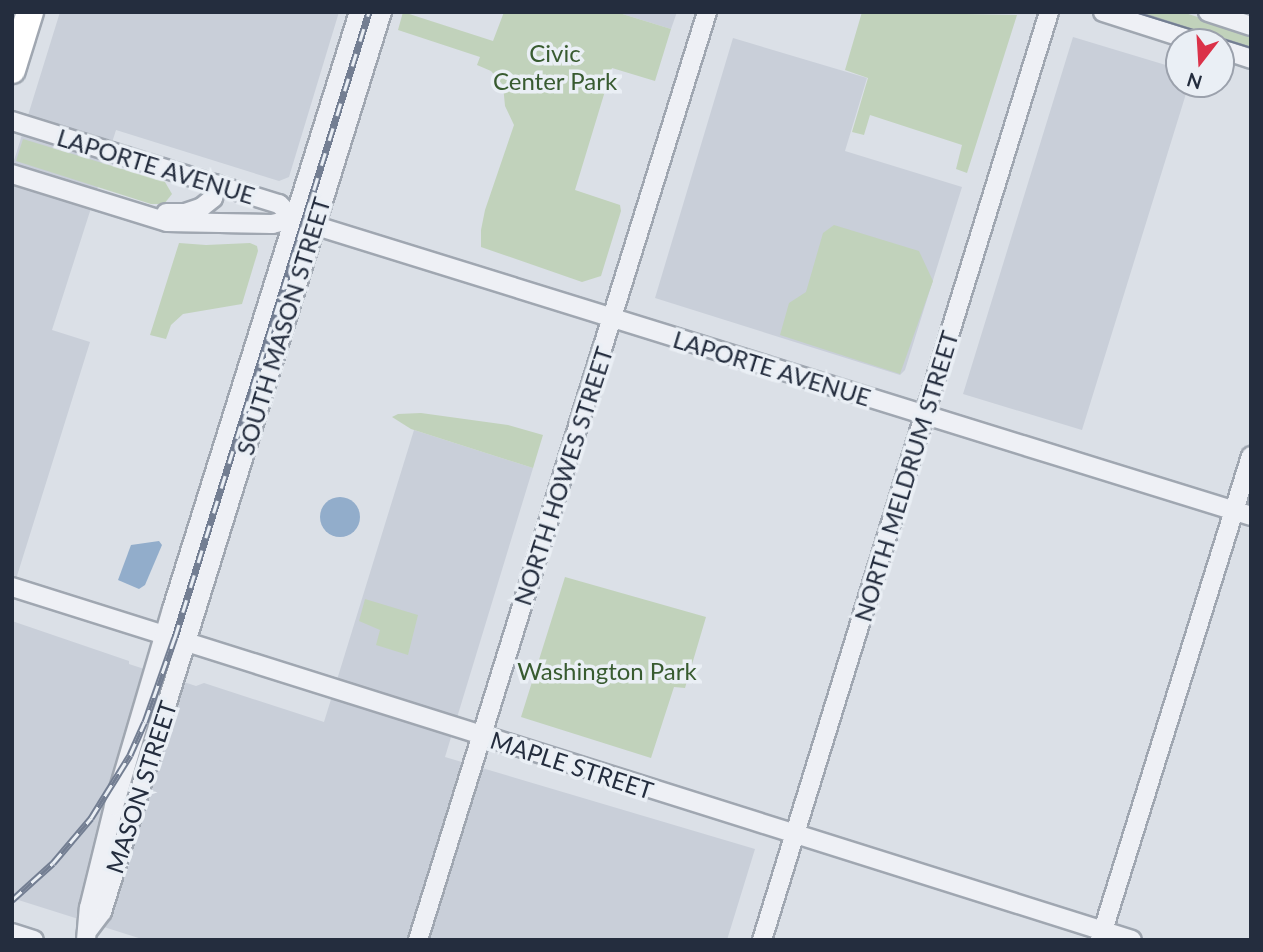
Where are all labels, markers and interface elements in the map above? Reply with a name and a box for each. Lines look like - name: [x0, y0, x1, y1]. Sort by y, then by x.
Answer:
- north arrow: [1165, 28, 1235, 98]
- park label: Civic Center Park: [493, 39, 617, 95]
- text: N: [1184, 69, 1205, 95]
- street label: LAPORTE AVENUE: [53, 122, 259, 210]
- street label: SOUTH MASON STREET: [230, 194, 336, 458]
- street label: LAPORTE AVENUE: [669, 324, 875, 412]
- street label: NORTH MELDRUM STREET: [848, 327, 964, 625]
- street label: NORTH HOWES STREET: [508, 343, 618, 609]
- park label: Washington Park: [517, 657, 697, 685]
- street label: MASON STREET: [100, 697, 182, 877]
- street label: MAPLE STREET: [487, 725, 657, 805]

